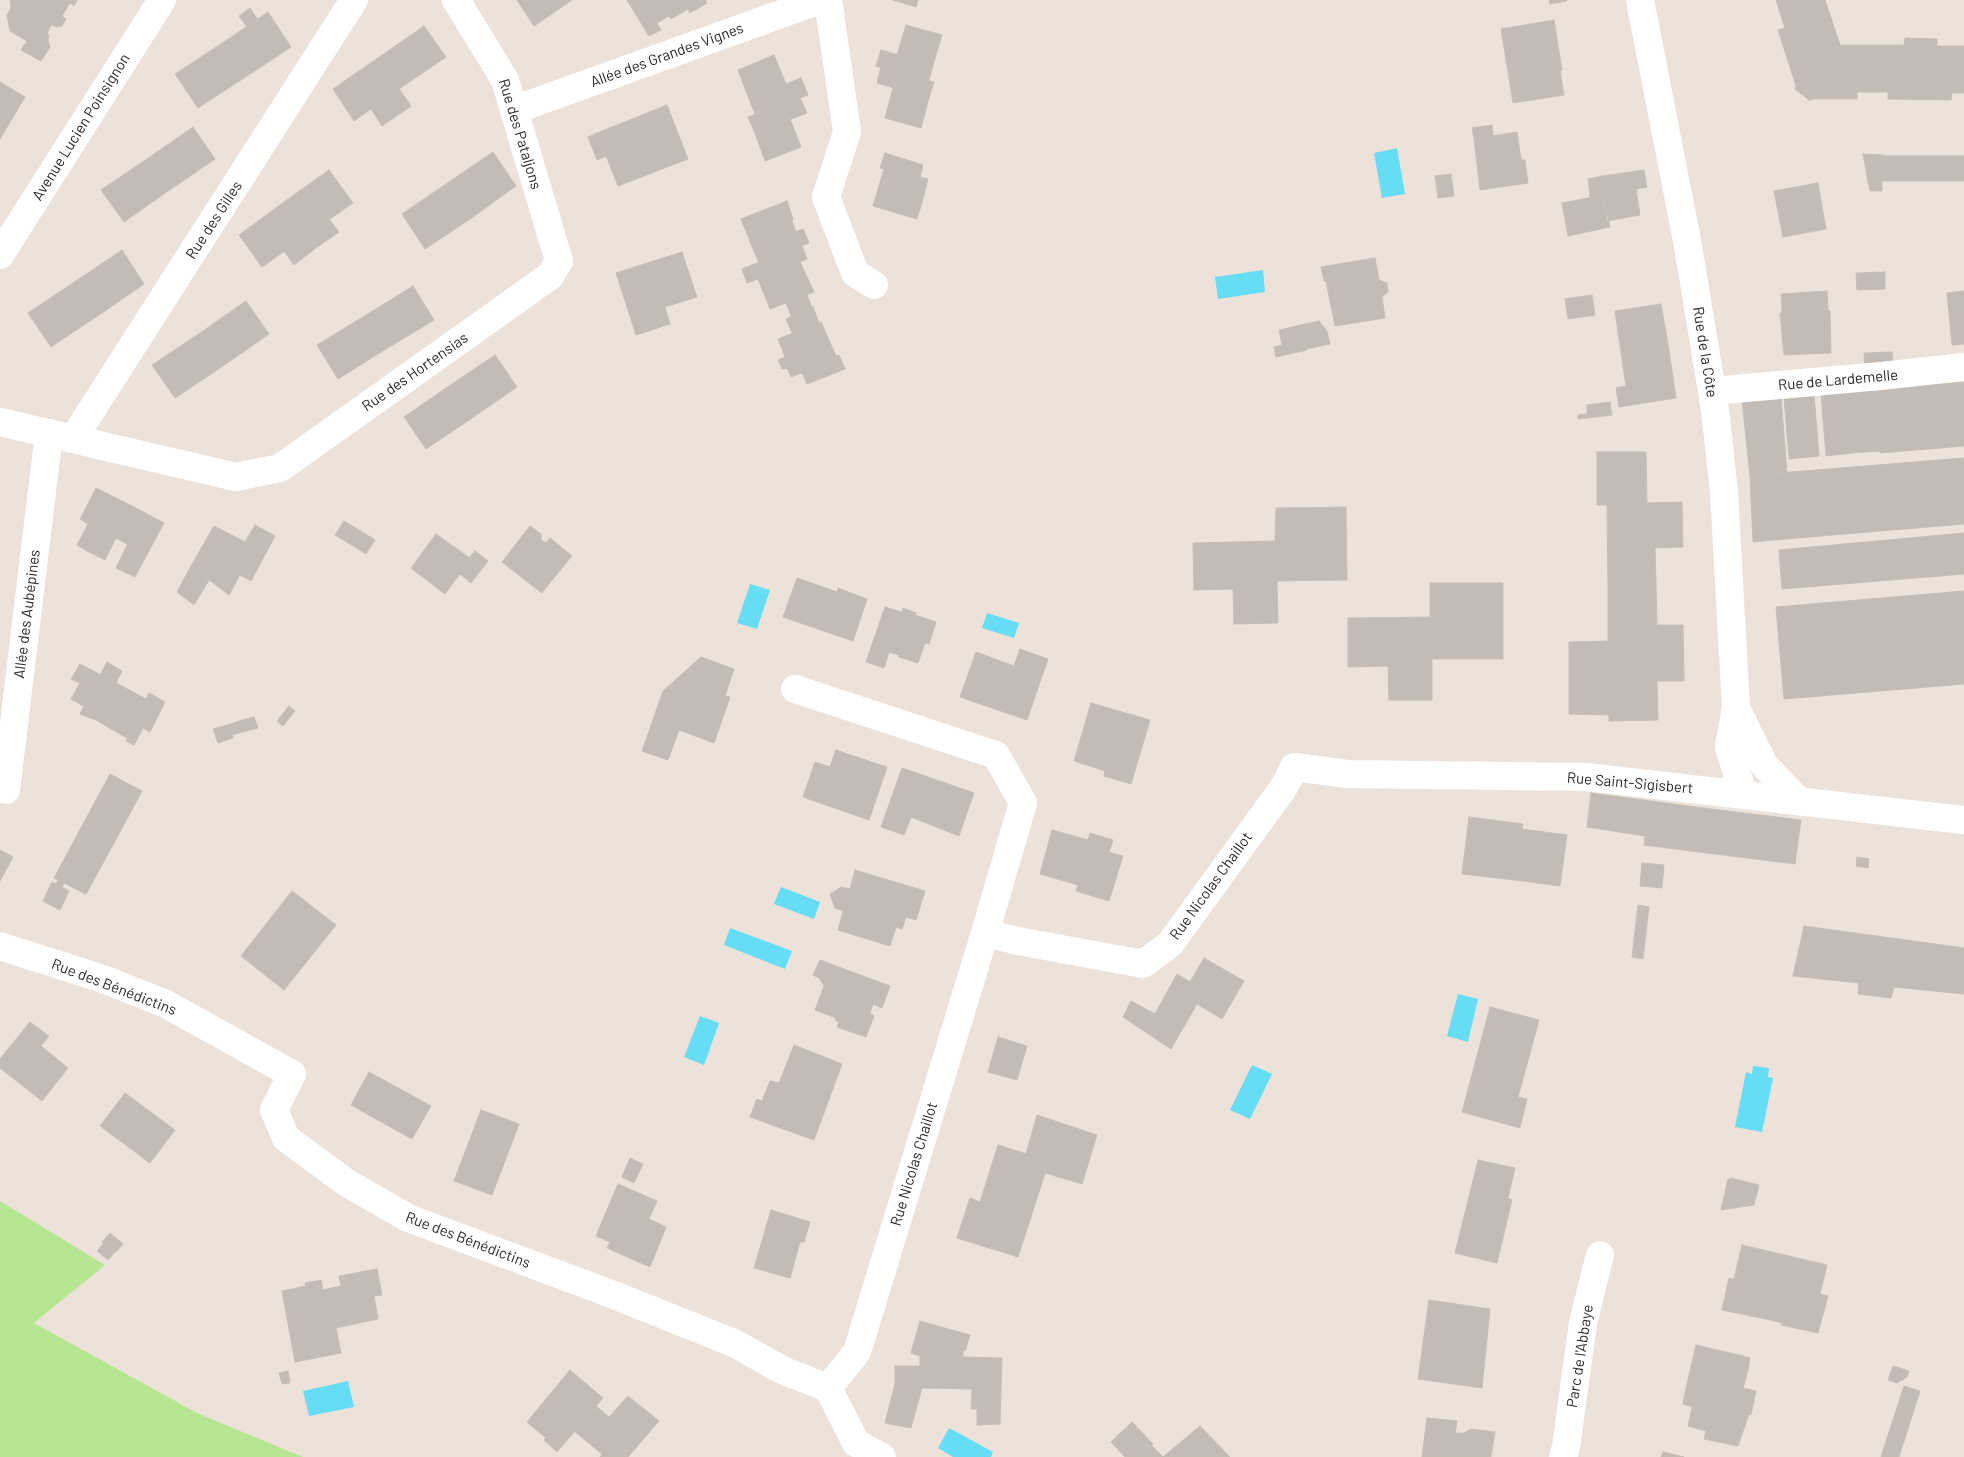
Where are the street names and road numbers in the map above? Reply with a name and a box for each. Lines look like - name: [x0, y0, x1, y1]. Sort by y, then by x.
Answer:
- street label: Allée des Grandes Vignes: [588, 19, 746, 91]
- street label: Avenue Lucien Poinsignon: [28, 50, 134, 204]
- street label: Rue des Pataljons: [495, 77, 545, 191]
- street label: Rue des Gilles: [182, 178, 246, 262]
- street label: Rue de la Côte: [1689, 305, 1721, 399]
- street label: Rue des Hortensias: [358, 329, 472, 415]
- street label: Rue de Lardemelle: [1777, 366, 1899, 394]
- street label: Allée des Aubépines: [10, 549, 44, 679]
- street label: Rue Saint-Sigisbert: [1566, 769, 1694, 797]
- street label: Rue Nicolas Chaillot: [1166, 829, 1256, 943]
- street label: Rue des Bénédictins: [49, 955, 179, 1019]
- street label: Rue Nicolas Chaillot: [887, 1100, 941, 1228]
- street label: Rue des Bénédictins: [403, 1208, 533, 1272]
- street label: Parc de l'Abbaye: [1563, 1303, 1597, 1409]

